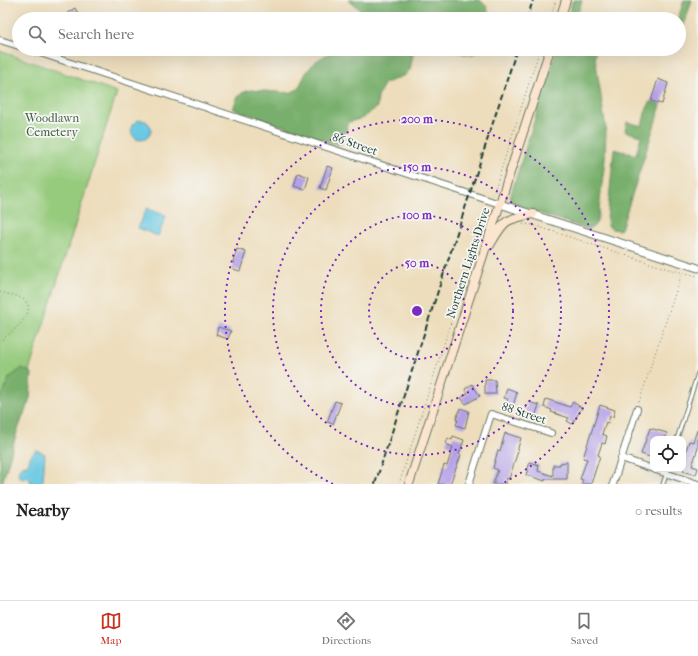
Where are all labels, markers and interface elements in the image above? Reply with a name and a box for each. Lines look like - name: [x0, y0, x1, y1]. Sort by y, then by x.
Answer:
- search box: [12, 12, 686, 56]
- icon: search: [26, 23, 48, 45]
- text: Search here: [58, 25, 134, 43]
- park label: Woodlawn Cemetery: [24, 111, 79, 139]
- text: 200 m: [401, 112, 434, 126]
- street label: 86 Street: [331, 130, 380, 158]
- text: 150 m: [403, 160, 432, 174]
- street label: Northern Lights Drive: [443, 206, 493, 320]
- text: 100 m: [402, 208, 433, 222]
- text: 50 m: [405, 256, 430, 270]
- centre of rings: [410, 304, 424, 318]
- street label: 88 Street: [500, 399, 549, 427]
- map controls: [650, 436, 686, 472]
- button: locate: [650, 436, 686, 472]
- text: Nearby: [16, 500, 70, 520]
- text: 0 results: [635, 503, 682, 518]
- tab: Map: [100, 610, 122, 647]
- tab: Directions: [322, 610, 371, 647]
- tab: Saved: [571, 610, 598, 647]

